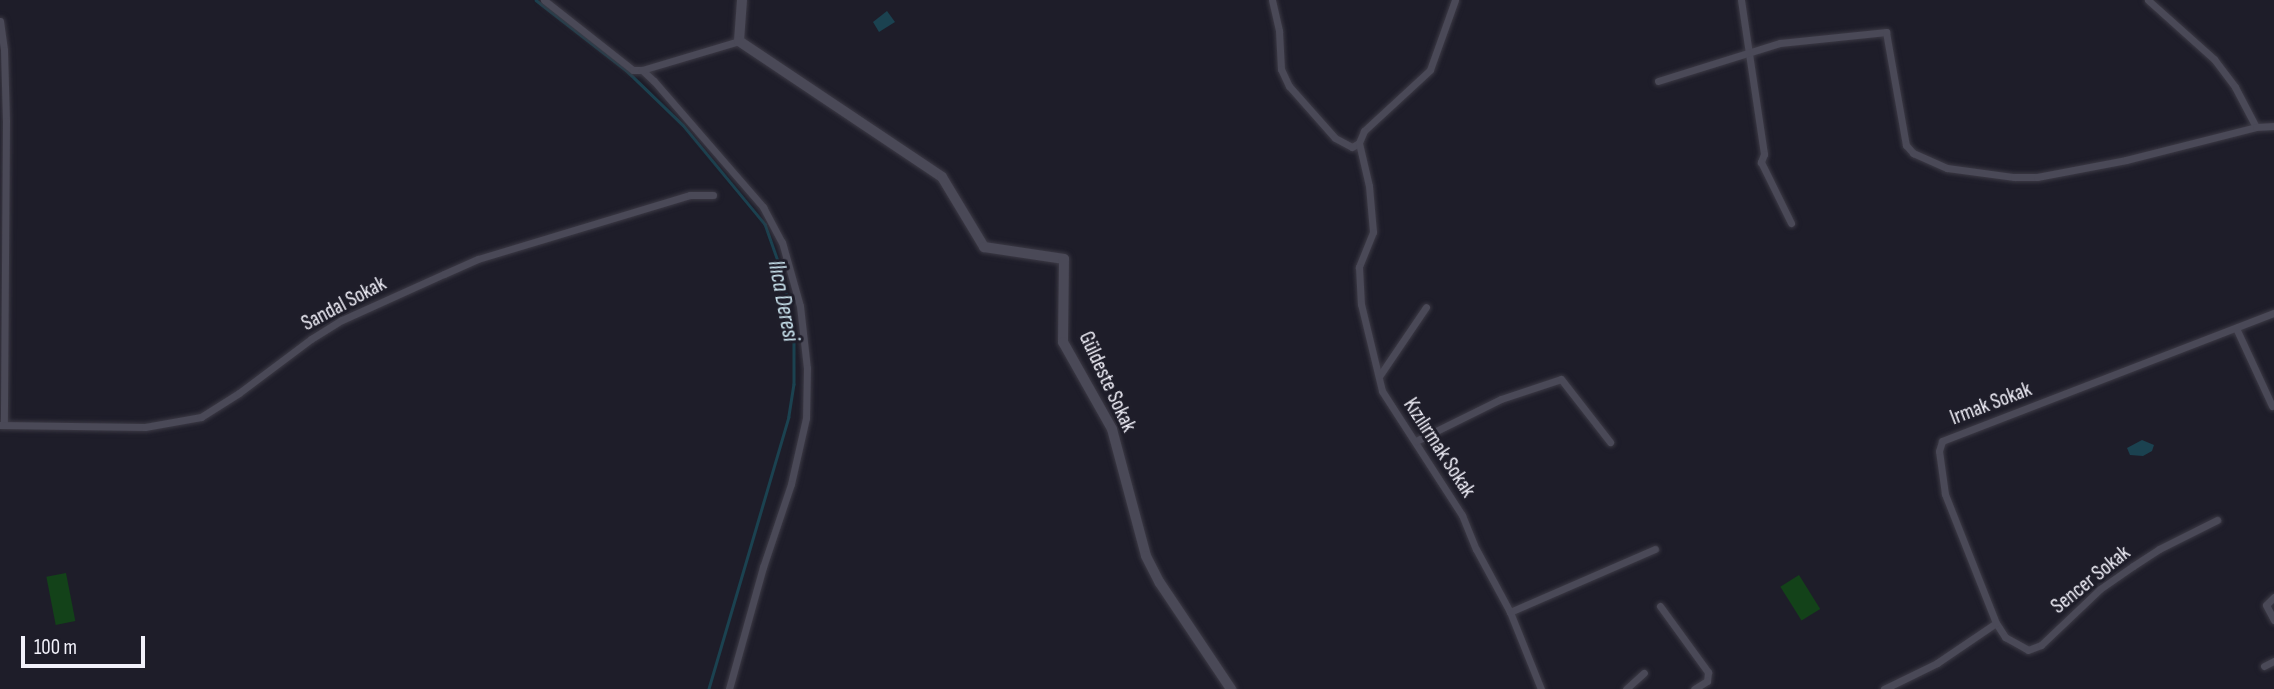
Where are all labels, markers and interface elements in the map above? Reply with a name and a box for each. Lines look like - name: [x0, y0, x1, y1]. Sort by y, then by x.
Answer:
- water label: Ilıca Deresi: [762, 258, 804, 344]
- street label: Sandal Sokak: [297, 271, 391, 337]
- street label: Güldeste Sokak: [1073, 328, 1141, 436]
- street label: Irmak Sokak: [1947, 377, 2035, 431]
- street label: Kızılırmak Sokak: [1398, 394, 1480, 502]
- street label: Sencer Sokak: [2046, 541, 2136, 619]
- scale bar: [24, 622, 149, 666]
- text: 100 m: [34, 635, 77, 660]

